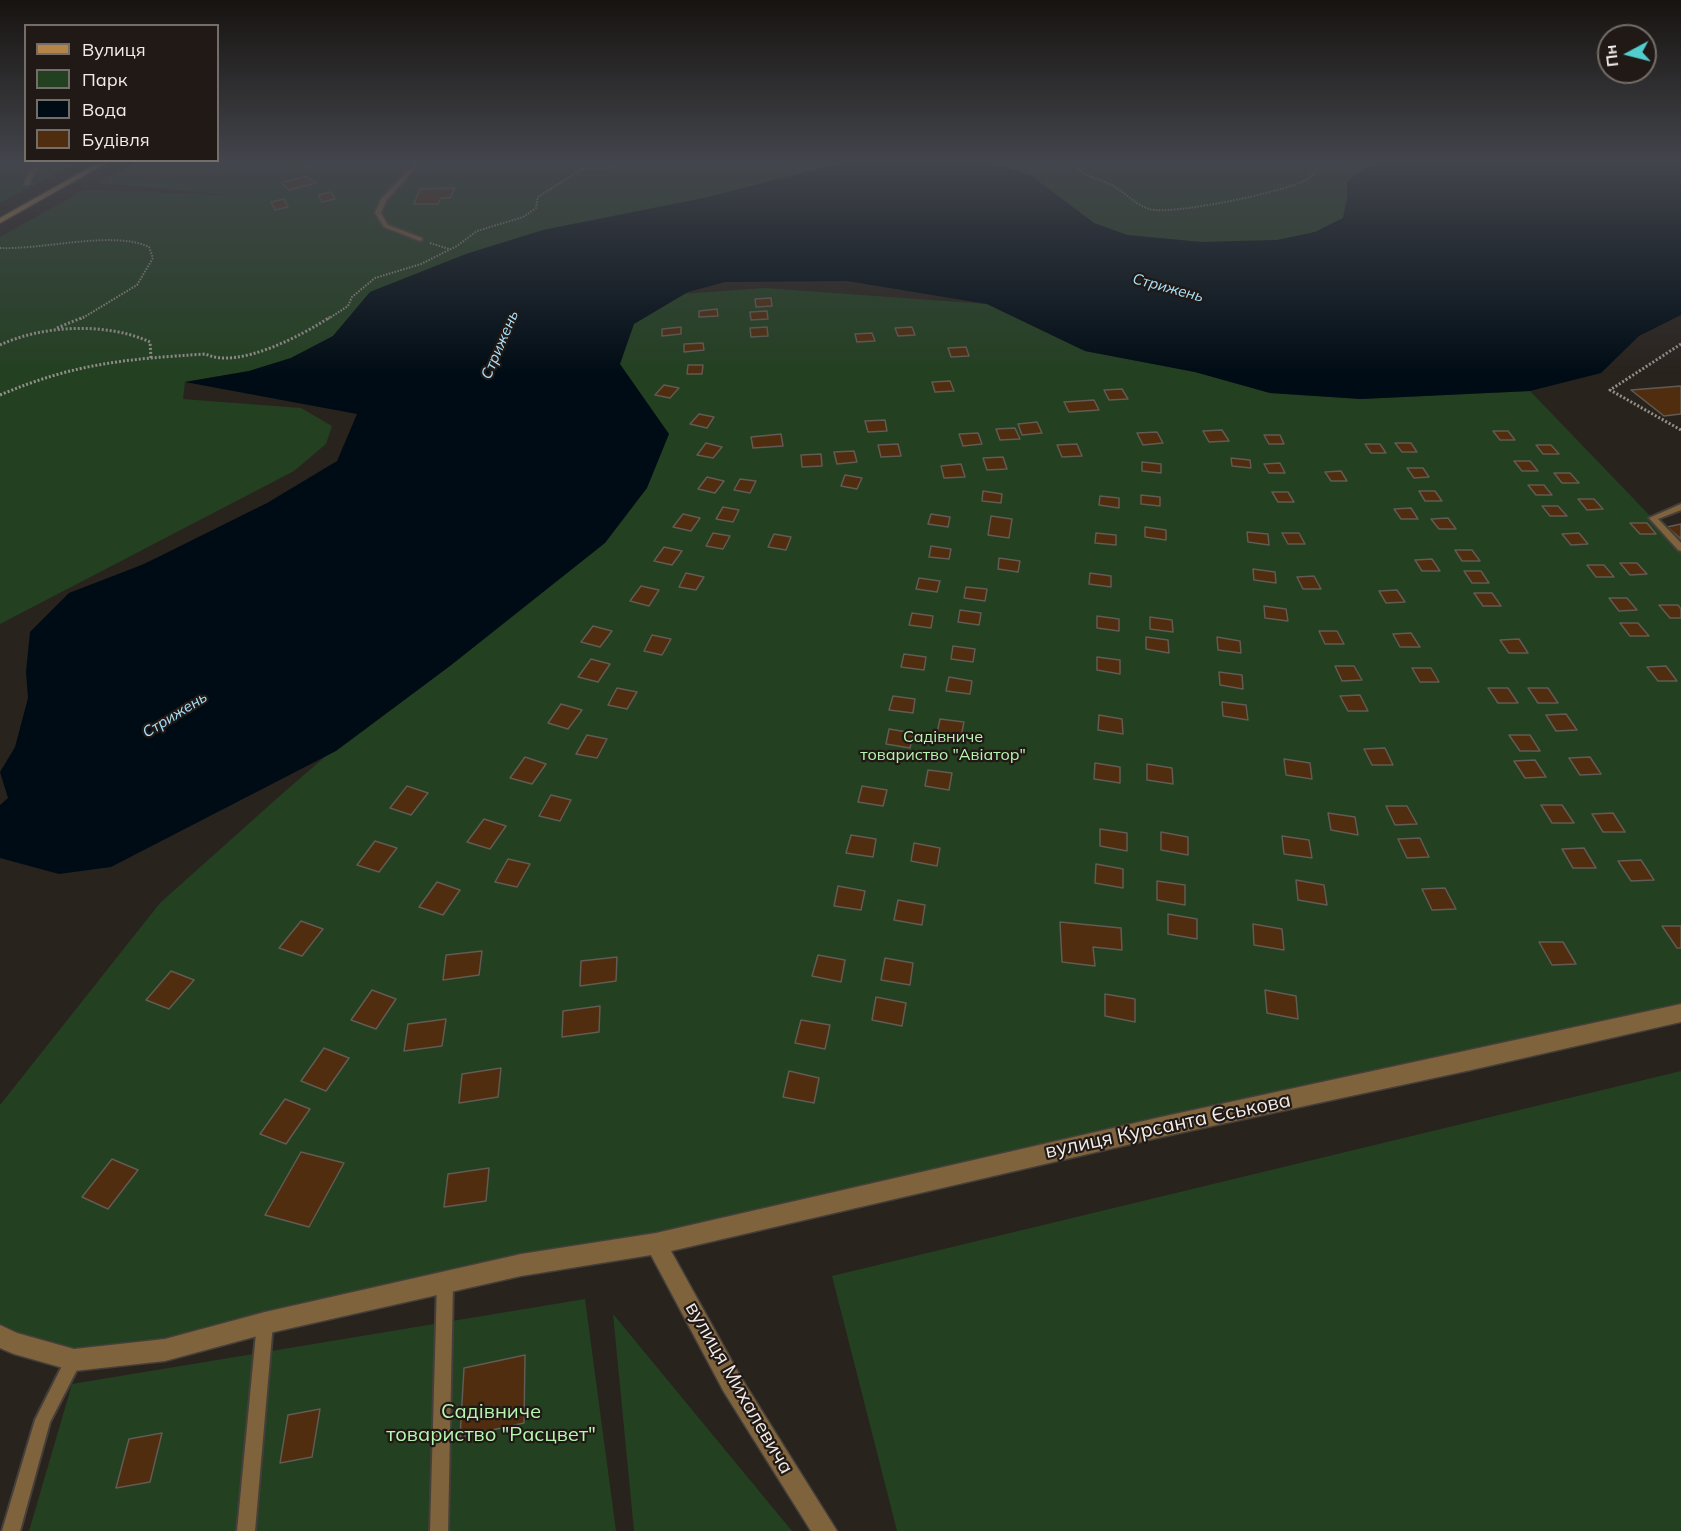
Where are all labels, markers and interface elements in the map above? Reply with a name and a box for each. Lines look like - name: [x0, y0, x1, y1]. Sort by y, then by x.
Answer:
- legend: [24, 24, 219, 162]
- north arrow: [1597, 24, 1657, 84]
- text: Вулиця: [82, 38, 146, 61]
- text: Пн: [1600, 44, 1622, 68]
- text: Парк: [82, 68, 127, 91]
- text: Вода: [82, 98, 127, 121]
- text: Будівля: [82, 128, 150, 151]
- water label: Стрижень: [1131, 270, 1205, 306]
- water label: Стрижень: [478, 308, 522, 382]
- water label: Стрижень: [139, 688, 211, 742]
- park label: Садівниче товариство "Авіатор": [860, 727, 1026, 765]
- street label: вулиця Курсанта Єськова: [1043, 1088, 1293, 1164]
- street label: вулиця Михалевича: [680, 1298, 798, 1478]
- park label: Садівниче товариство "Расцвет": [386, 1400, 596, 1447]

